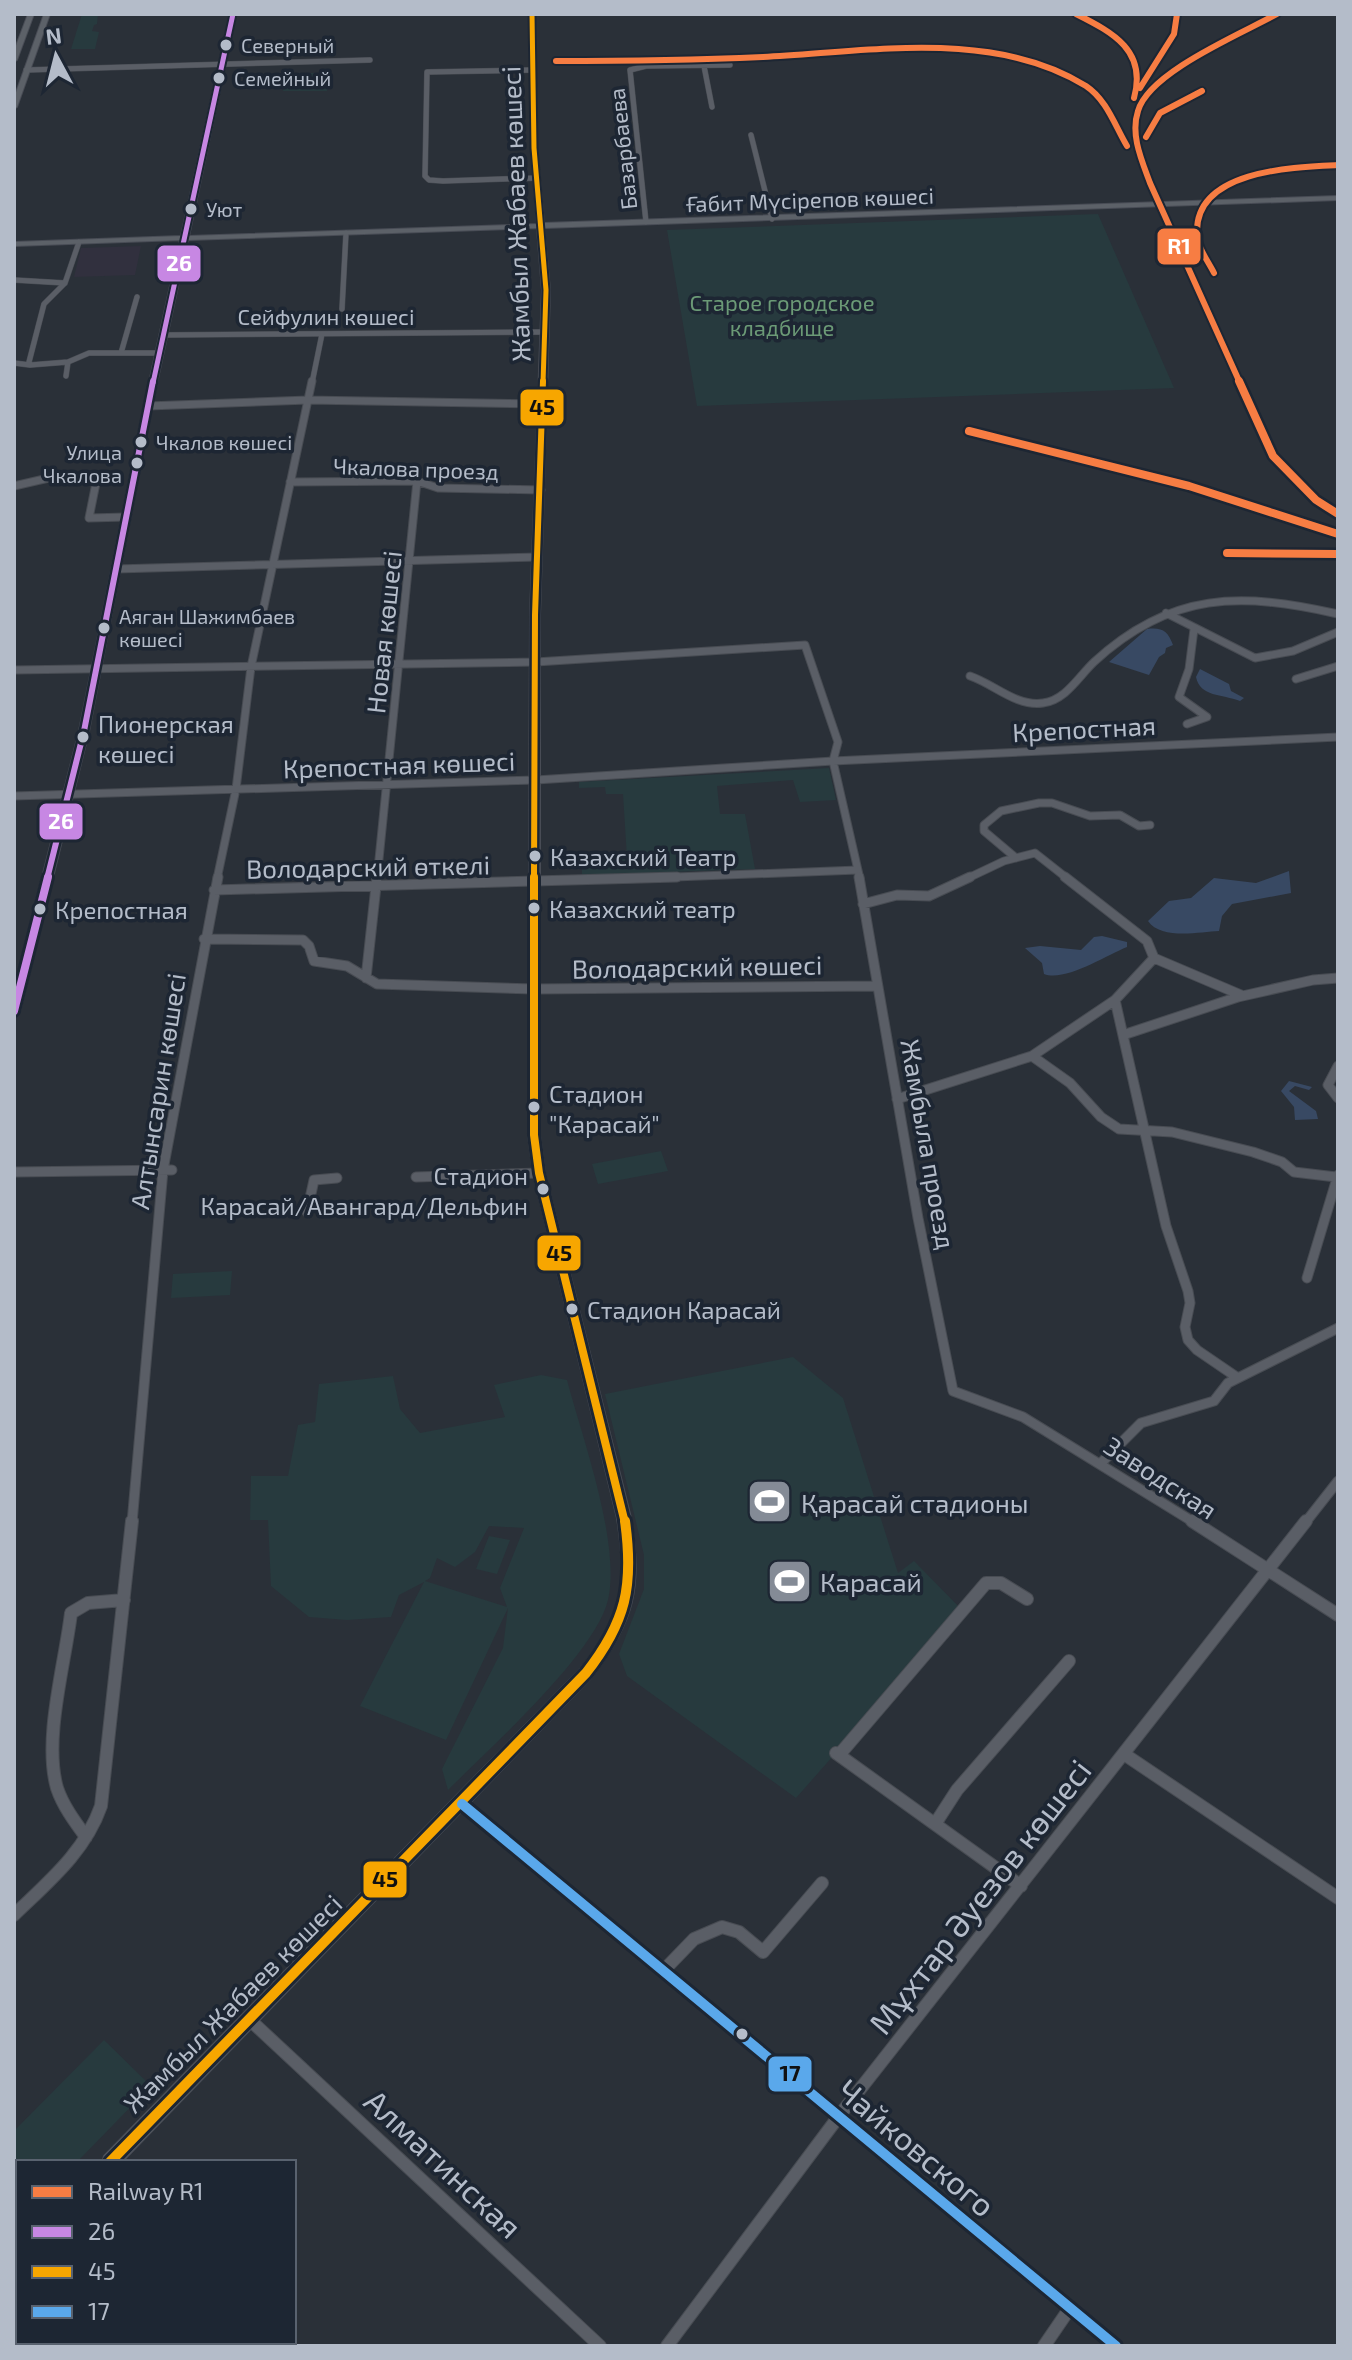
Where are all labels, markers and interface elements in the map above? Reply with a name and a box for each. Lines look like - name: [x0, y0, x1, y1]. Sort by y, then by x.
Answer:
- north arrow: [16, 16, 96, 96]
- text: N: [44, 21, 63, 49]
- place label: Северный: [241, 33, 334, 57]
- marker: Северный: [218, 37, 234, 53]
- place label: Семейный: [234, 66, 331, 90]
- street label: Жамбыл Жабаев көшесі: [494, 66, 536, 362]
- marker: Семейный: [211, 70, 227, 86]
- street label: Базарбаева: [603, 87, 641, 211]
- street label: Ғабит Мүсірепов көшесі: [686, 182, 934, 216]
- place label: Уют: [206, 197, 243, 221]
- marker: Уют: [183, 201, 199, 217]
- line badge: R1: [1156, 227, 1202, 266]
- text: R1: [1167, 232, 1191, 258]
- line badge: 26: [156, 244, 202, 283]
- text: 26: [166, 249, 192, 275]
- park label: Старое городское кладбище: [689, 289, 875, 340]
- street label: Сейфулин көшесі: [238, 303, 414, 330]
- line badge: 45: [519, 388, 565, 427]
- text: 45: [529, 393, 555, 419]
- place label: Чкалов көшесі: [156, 430, 292, 454]
- marker: Чкалов көшесі: [133, 434, 149, 450]
- place label: Улица Чкалова: [43, 440, 122, 487]
- street label: Чкалова проезд: [333, 452, 499, 484]
- marker: Улица Чкалова: [129, 455, 145, 471]
- street label: Новая көшесі: [359, 549, 407, 715]
- place label: Аяган Шажимбаев көшесі: [119, 604, 295, 651]
- marker: Аяган Шажимбаев көшесі: [96, 620, 112, 636]
- place label: Пионерская көшесі: [98, 709, 234, 768]
- street label: Крепостная: [1011, 709, 1157, 747]
- marker: Пионерская көшесі: [75, 729, 91, 745]
- street label: Крепостная көшесі: [282, 744, 516, 784]
- line badge: 26: [38, 802, 84, 841]
- text: 26: [48, 807, 74, 833]
- place label: Казахский Театр: [550, 842, 737, 871]
- street label: Володарский өткелі: [246, 848, 490, 884]
- marker: Казахский Театр: [527, 848, 543, 864]
- place label: Казахский театр: [549, 894, 736, 923]
- place label: Крепостная: [55, 895, 188, 924]
- marker: Казахский театр: [526, 900, 542, 916]
- marker: Крепостная: [32, 901, 48, 917]
- street label: Володарский көшесі: [571, 948, 823, 984]
- street label: Алтынсарин көшесі: [123, 971, 191, 1211]
- street label: Жамбыла проезд: [895, 1036, 963, 1252]
- place label: Стадион "Карасай": [549, 1079, 660, 1138]
- marker: Стадион "Карасай": [526, 1099, 542, 1115]
- place label: Стадион Карасай/Авангард/Дельфин: [201, 1161, 528, 1220]
- marker: Стадион Карасай/Авангард/Дельфин: [535, 1181, 551, 1197]
- line badge: 45: [536, 1234, 582, 1272]
- text: 45: [546, 1239, 572, 1265]
- place label: Стадион Карасай: [587, 1295, 781, 1324]
- marker: Стадион Карасай: [564, 1301, 580, 1317]
- street label: Заводская: [1099, 1429, 1223, 1525]
- sports icon: Қарасай стадионы: [746, 1478, 794, 1526]
- place label: Қарасай стадионы: [801, 1487, 1029, 1518]
- sports icon: Карасай: [765, 1557, 813, 1605]
- place label: Карасай: [820, 1566, 922, 1597]
- street label: Мұхтар Әуезов көшесі: [860, 1751, 1099, 2041]
- line badge: 45: [362, 1860, 408, 1899]
- text: 45: [372, 1865, 398, 1891]
- street label: Жамбыл Жабаев көшесі: [116, 1887, 348, 2119]
- unlabelled marker: [734, 2026, 750, 2042]
- line badge: 17: [767, 2055, 813, 2093]
- text: 17: [779, 2059, 801, 2085]
- street label: Чайковского: [831, 2070, 1003, 2224]
- street label: Алматинская: [358, 2081, 530, 2245]
- legend: [16, 2160, 296, 2344]
- text: Railway R1: [88, 2176, 204, 2205]
- text: 26: [88, 2216, 115, 2245]
- text: 45: [88, 2256, 116, 2285]
- text: 17: [88, 2296, 110, 2325]

